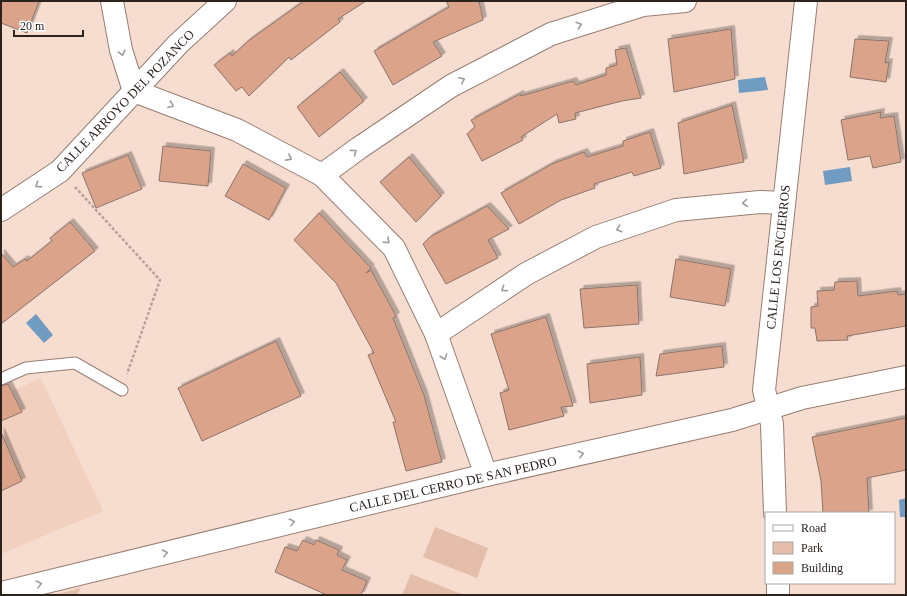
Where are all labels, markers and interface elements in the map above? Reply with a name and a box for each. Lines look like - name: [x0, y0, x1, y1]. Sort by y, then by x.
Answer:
- scale bar: [14, 12, 83, 38]
- text: 20 m: [20, 19, 45, 33]
- one-way arrow: [576, 21, 583, 30]
- street label: CALLE ARROYO DEL POZANCO: [53, 27, 197, 175]
- one-way arrow: [117, 49, 126, 56]
- one-way arrow: [458, 77, 465, 85]
- one-way arrow: [167, 100, 174, 108]
- one-way arrow: [349, 150, 356, 157]
- one-way arrow: [285, 153, 292, 160]
- one-way arrow: [35, 180, 42, 188]
- street label: CALLE LOS ENCIERROS: [763, 184, 793, 330]
- one-way arrow: [742, 198, 748, 207]
- one-way arrow: [616, 225, 623, 233]
- one-way arrow: [382, 236, 390, 244]
- one-way arrow: [501, 284, 508, 292]
- one-way arrow: [440, 354, 448, 361]
- one-way arrow: [578, 450, 585, 458]
- street label: CALLE DEL CERRO DE SAN PEDRO: [348, 453, 558, 515]
- legend: [765, 512, 895, 584]
- one-way arrow: [288, 519, 295, 527]
- text: Road: [801, 521, 826, 535]
- text: Park: [801, 541, 823, 555]
- one-way arrow: [162, 550, 168, 558]
- text: Building: [801, 561, 843, 575]
- one-way arrow: [35, 580, 42, 589]

